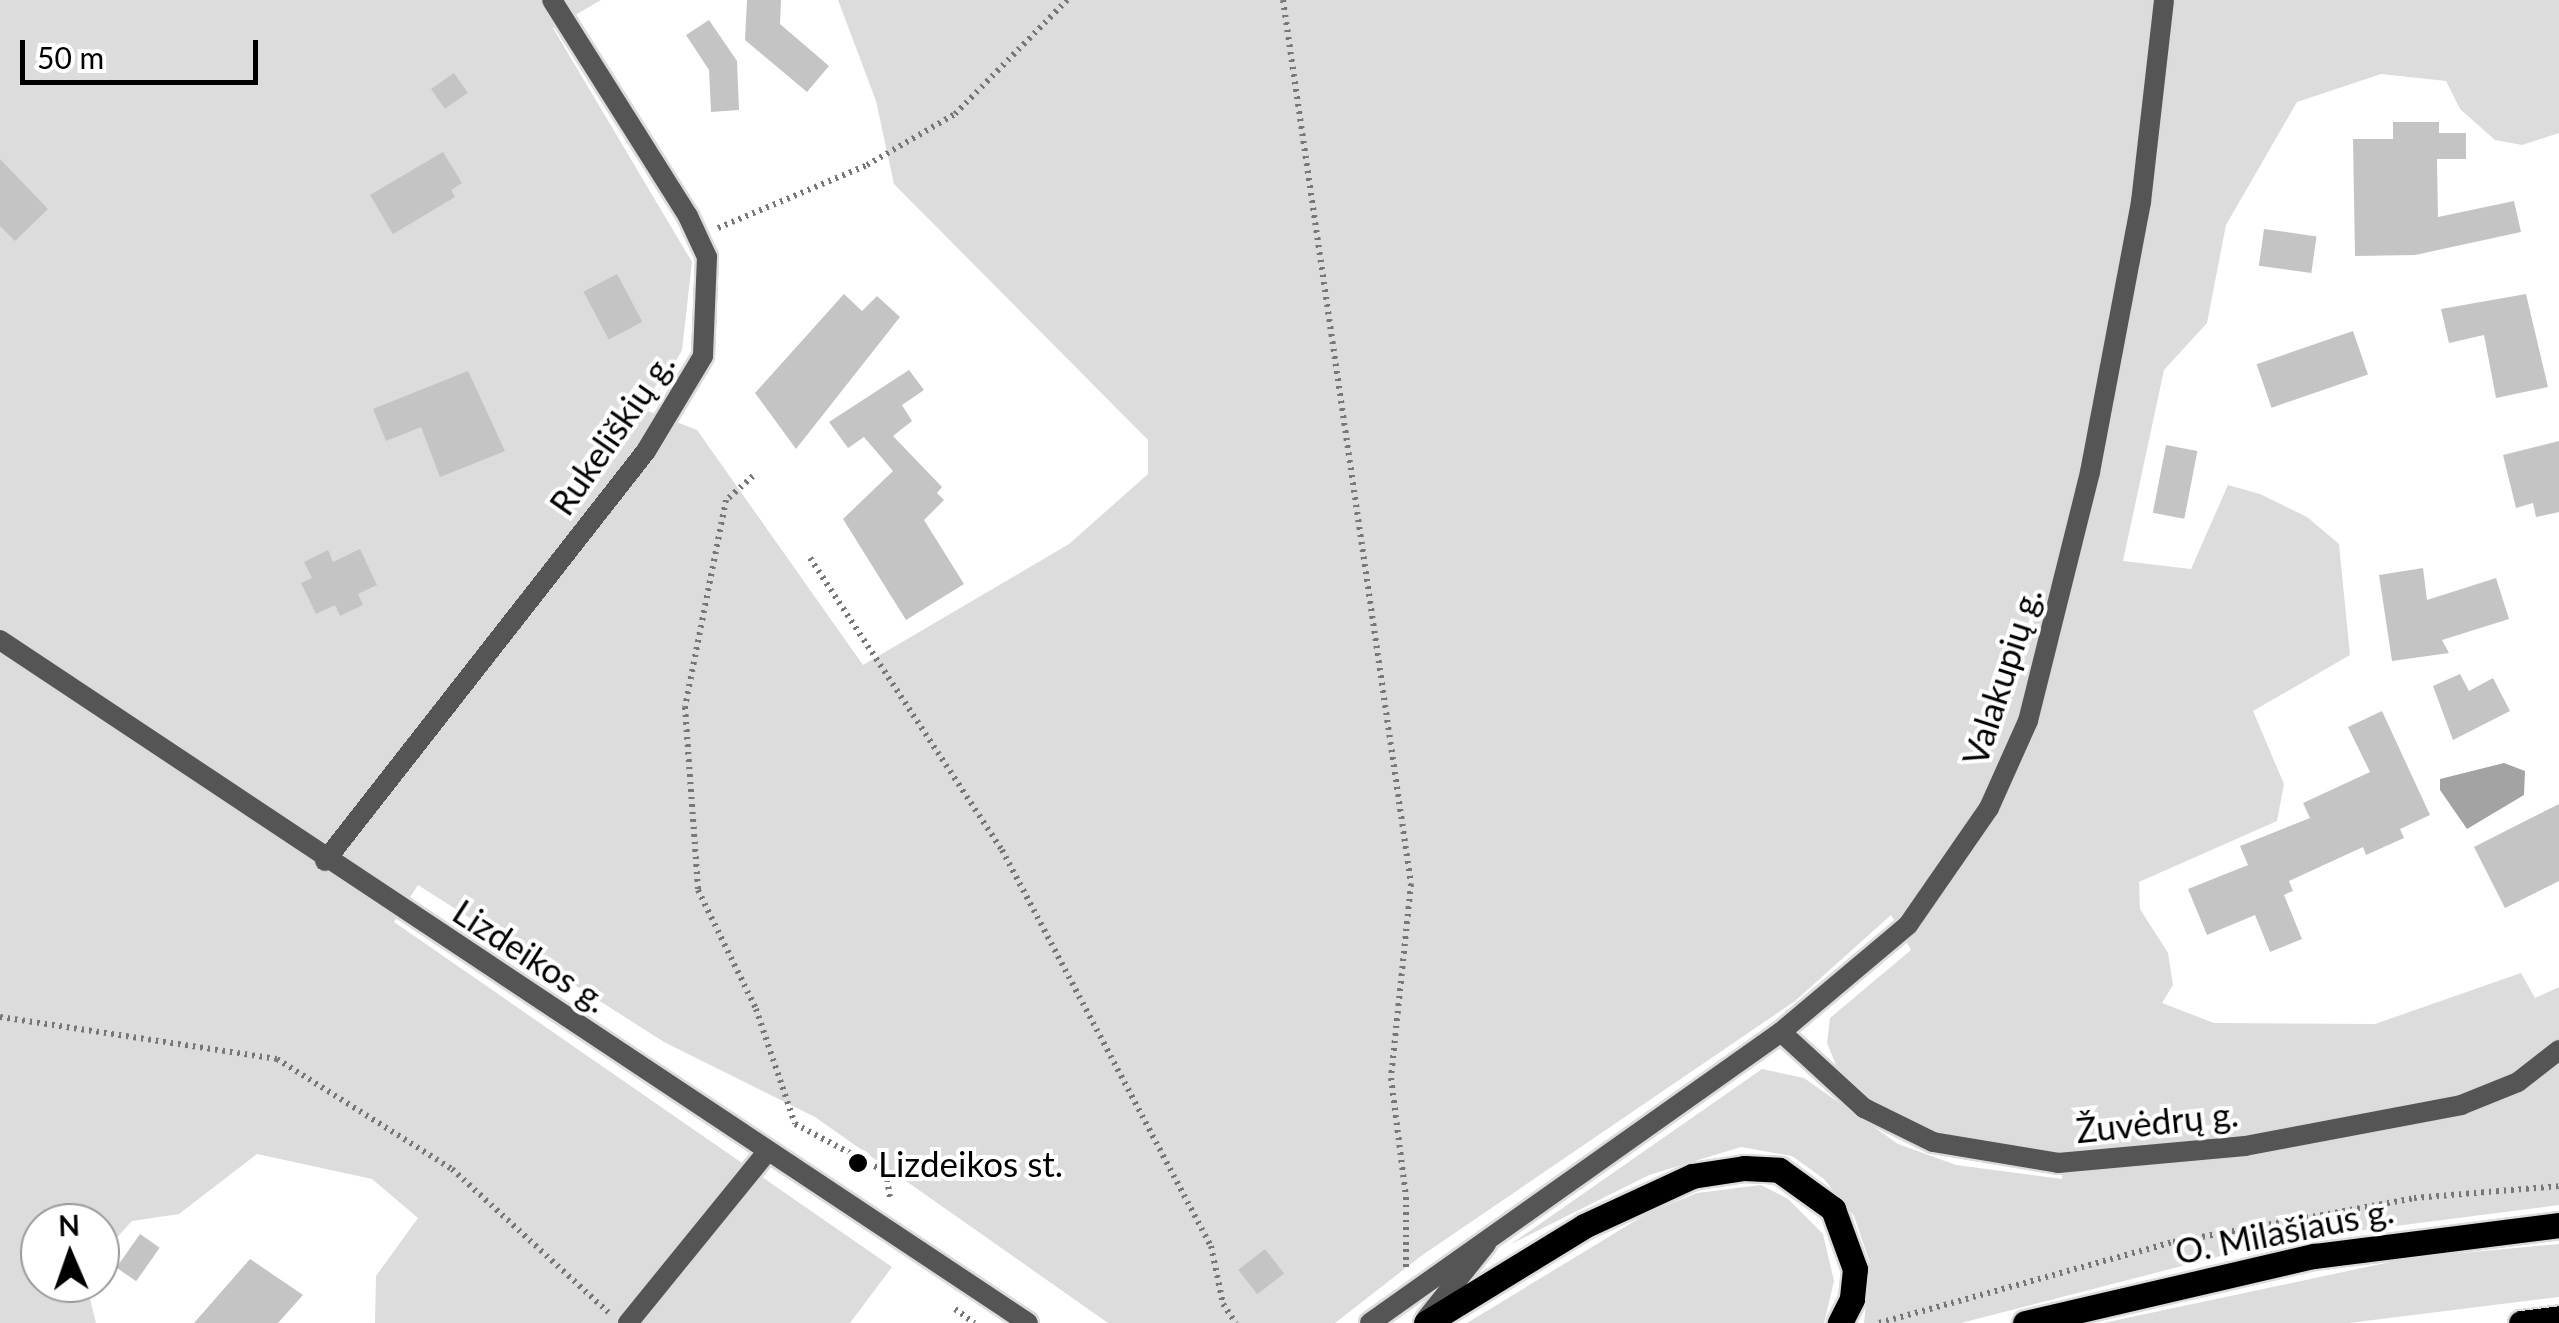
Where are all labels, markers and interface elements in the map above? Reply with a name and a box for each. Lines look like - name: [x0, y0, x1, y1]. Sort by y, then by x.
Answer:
- scale bar: [25, 20, 262, 82]
- text: 50 m: [37, 39, 104, 75]
- street label: Rukeliškių g.: [540, 344, 682, 522]
- street label: Valakupių g.: [1953, 582, 2049, 770]
- street label: Lizdeikos g.: [446, 890, 616, 1020]
- street label: Žuvėdrų g.: [2074, 1092, 2240, 1150]
- place label: Lizdeikos st.: [878, 1142, 1063, 1184]
- marker: Lizdeikos st.: [847, 1152, 869, 1174]
- street label: O. Milašiaus g.: [2171, 1188, 2397, 1272]
- north arrow: [20, 1203, 120, 1303]
- text: N: [58, 1208, 80, 1242]

